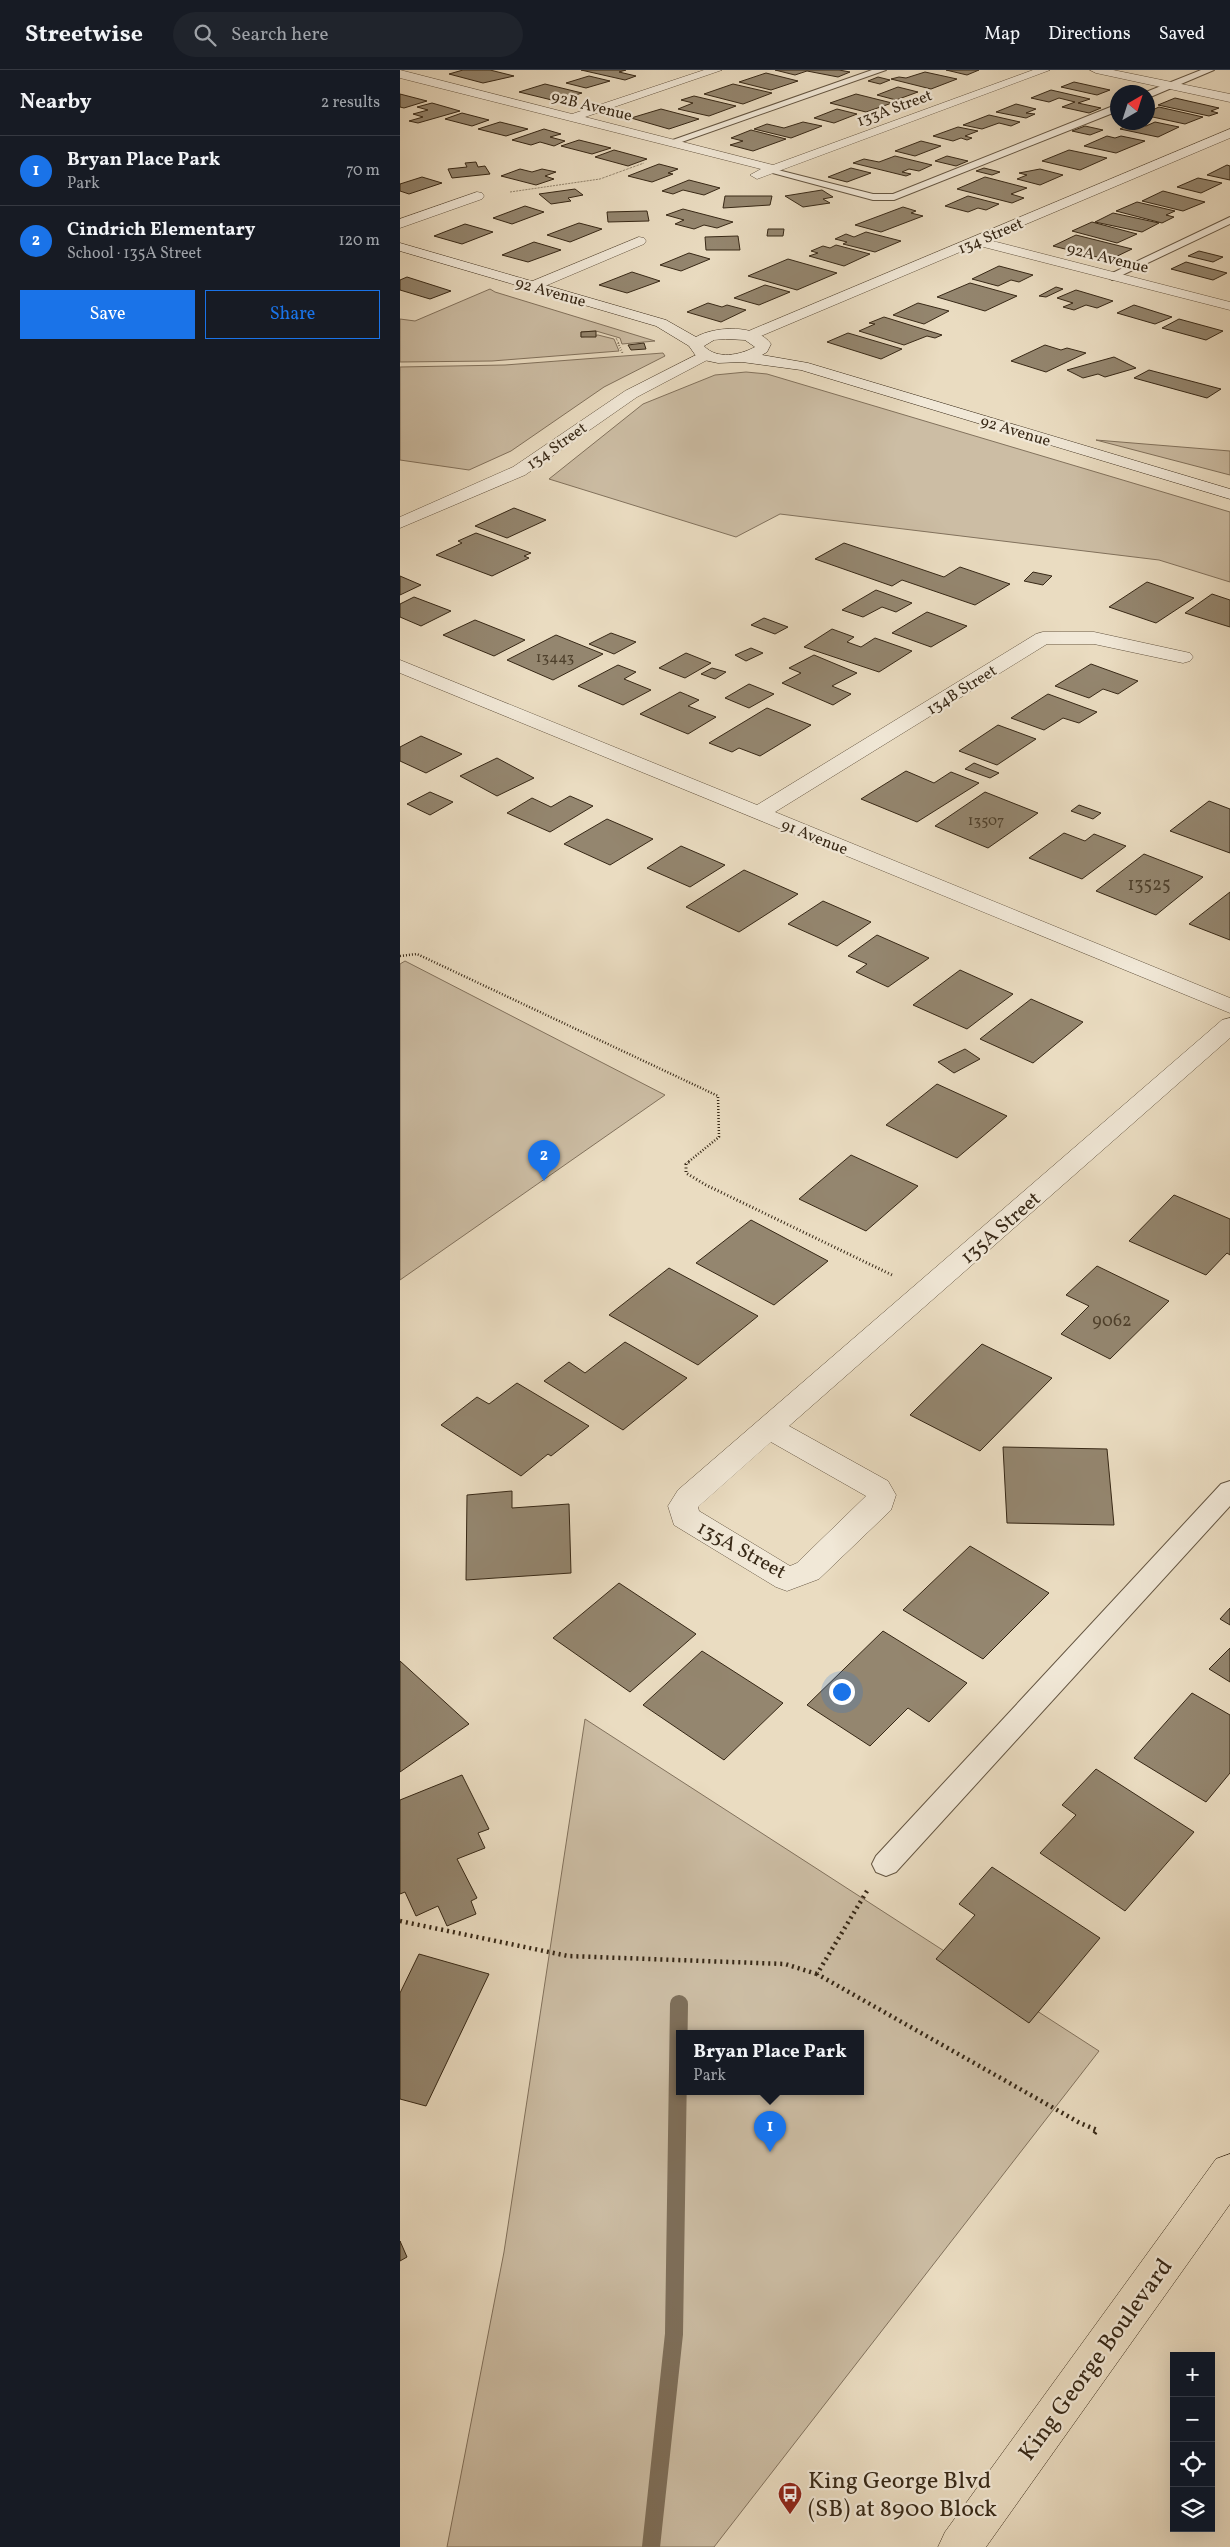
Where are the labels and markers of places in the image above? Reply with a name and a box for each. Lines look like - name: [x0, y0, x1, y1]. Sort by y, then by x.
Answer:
- pin: 2: [528, 1140, 560, 1181]
- pin: 1: [754, 2111, 786, 2152]
- place label: King George Blvd (SB) at 8900 Block: [808, 2465, 997, 2527]
- bus stop icon: King George Blvd (SB) at 8900 Block: [777, 2481, 803, 2515]

